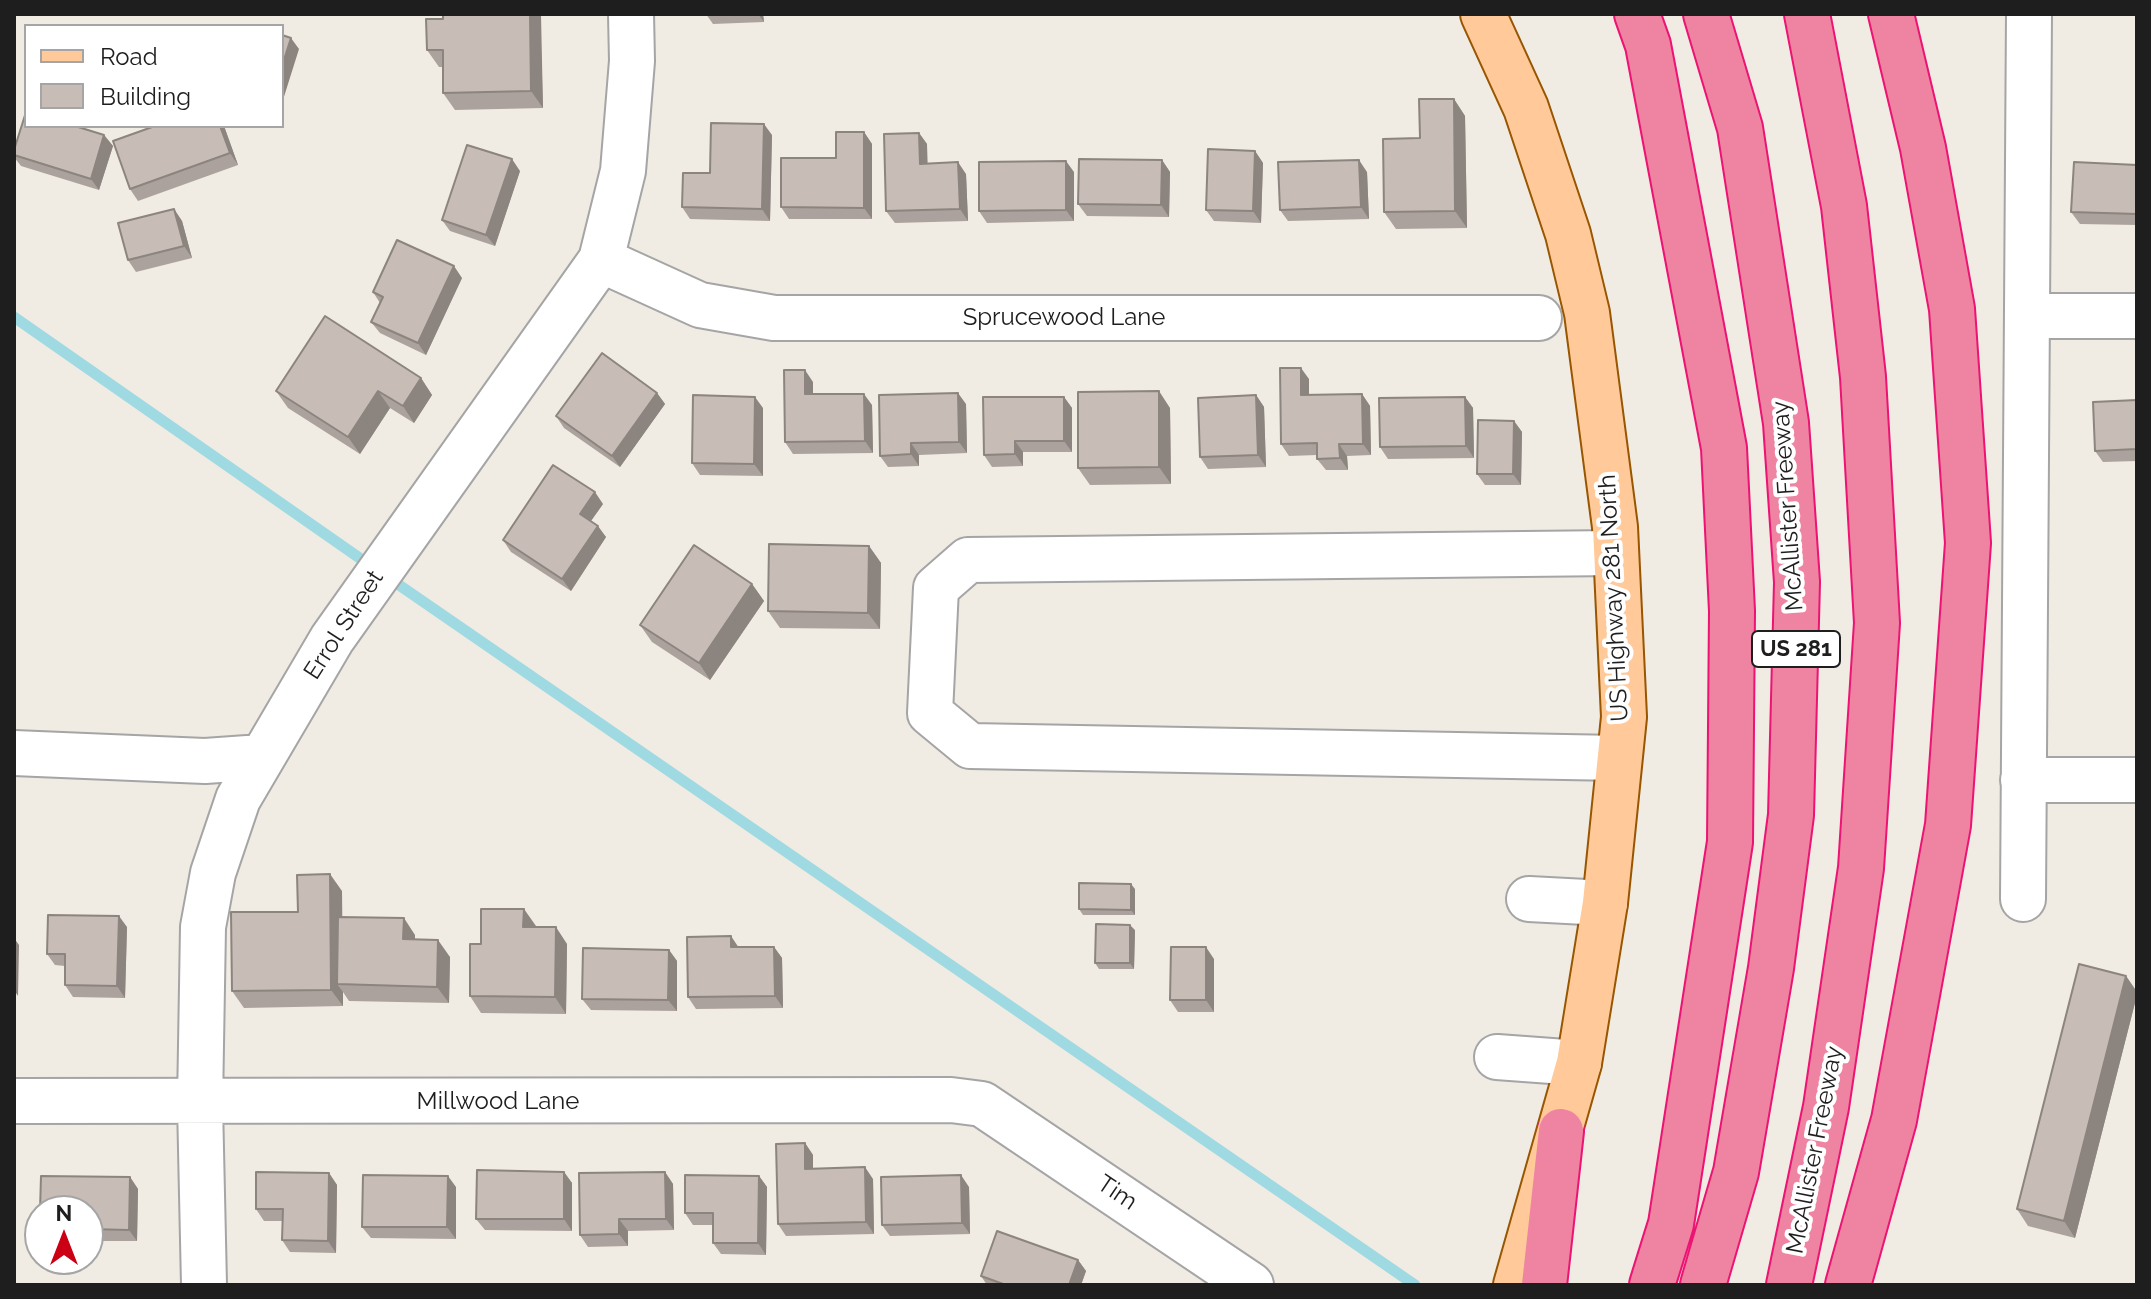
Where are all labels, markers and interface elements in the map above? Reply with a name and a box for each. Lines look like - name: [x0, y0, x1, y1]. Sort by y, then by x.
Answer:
- legend: [24, 24, 284, 128]
- text: Road: [100, 42, 158, 71]
- text: Building: [100, 82, 191, 111]
- street label: Sprucewood Lane: [963, 304, 1165, 332]
- street label: McAllister Freeway: [1766, 400, 1810, 612]
- street label: US Highway 281 North: [1593, 474, 1635, 722]
- street label: Errol Street: [298, 565, 390, 685]
- road number: US 281: [1752, 631, 1840, 667]
- street label: McAllister Freeway: [1781, 1044, 1849, 1256]
- street label: Millwood Lane: [417, 1088, 579, 1116]
- street label: Tim: [1092, 1169, 1142, 1217]
- north arrow: [24, 1195, 104, 1275]
- text: N: [56, 1200, 72, 1226]

